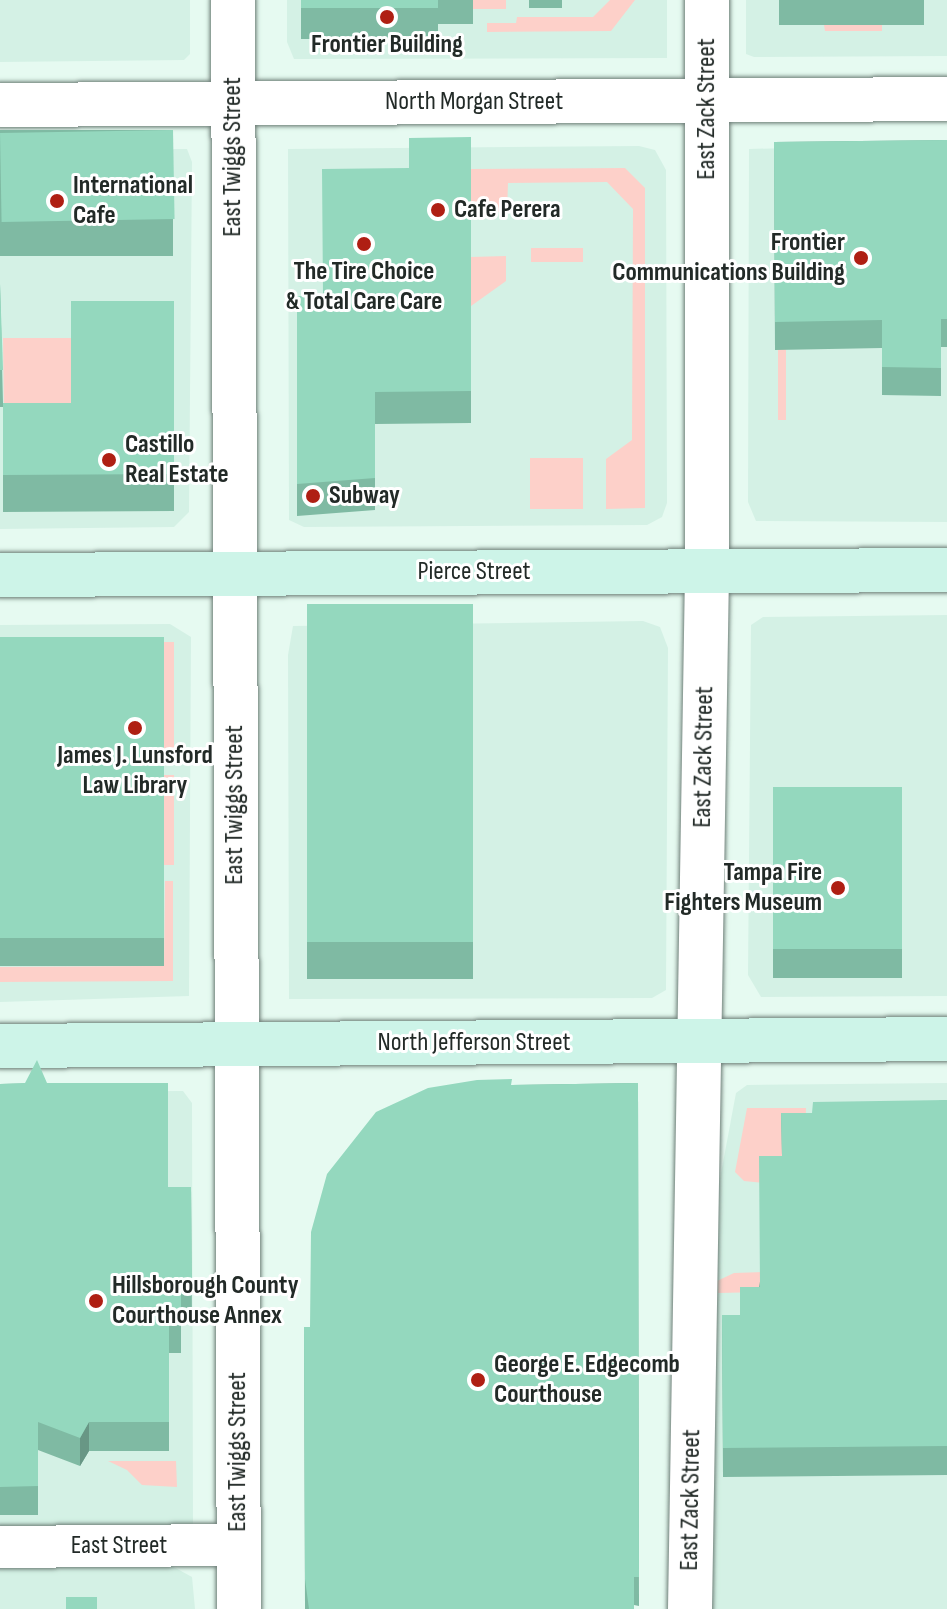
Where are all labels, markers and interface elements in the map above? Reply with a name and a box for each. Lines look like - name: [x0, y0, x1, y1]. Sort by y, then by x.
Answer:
- marker: Frontier Building: [378, 8, 396, 26]
- place label: Frontier Building: [311, 29, 463, 61]
- street label: East Zack Street: [691, 38, 723, 180]
- street label: East Twiggs Street: [217, 77, 249, 237]
- street label: North Morgan Street: [385, 86, 563, 118]
- place label: International Cafe: [73, 170, 193, 232]
- marker: International Cafe: [48, 192, 66, 210]
- place label: Cafe Perera: [454, 194, 561, 226]
- marker: Cafe Perera: [429, 201, 447, 219]
- place label: Frontier Communications Building: [612, 227, 845, 288]
- marker: The Tire Choice & Total Care Care: [355, 235, 373, 253]
- marker: Frontier Communications Building: [852, 249, 870, 267]
- place label: The Tire Choice & Total Care Care: [286, 256, 442, 318]
- place label: Castillo Real Estate: [125, 429, 229, 490]
- marker: Castillo Real Estate: [100, 451, 118, 469]
- place label: Subway: [329, 480, 400, 512]
- marker: Subway: [304, 487, 322, 505]
- street label: Pierce Street: [417, 556, 531, 588]
- street label: East Zack Street: [687, 686, 721, 828]
- marker: James J. Lunsford Law Library: [126, 719, 144, 737]
- street label: East Twiggs Street: [219, 725, 251, 885]
- place label: James J. Lunsford Law Library: [57, 740, 213, 802]
- place label: Tampa Fire Fighters Museum: [664, 857, 822, 918]
- marker: Tampa Fire Fighters Museum: [829, 879, 847, 897]
- street label: North Jefferson Street: [378, 1027, 570, 1059]
- place label: Hillsborough County Courthouse Annex: [112, 1270, 298, 1332]
- marker: Hillsborough County Courthouse Annex: [87, 1292, 105, 1310]
- place label: George E. Edgecomb Courthouse: [494, 1349, 680, 1410]
- marker: George E. Edgecomb Courthouse: [469, 1371, 487, 1389]
- street label: East Twiggs Street: [222, 1372, 254, 1532]
- street label: East Zack Street: [674, 1429, 708, 1571]
- street label: East Street: [71, 1530, 167, 1562]

